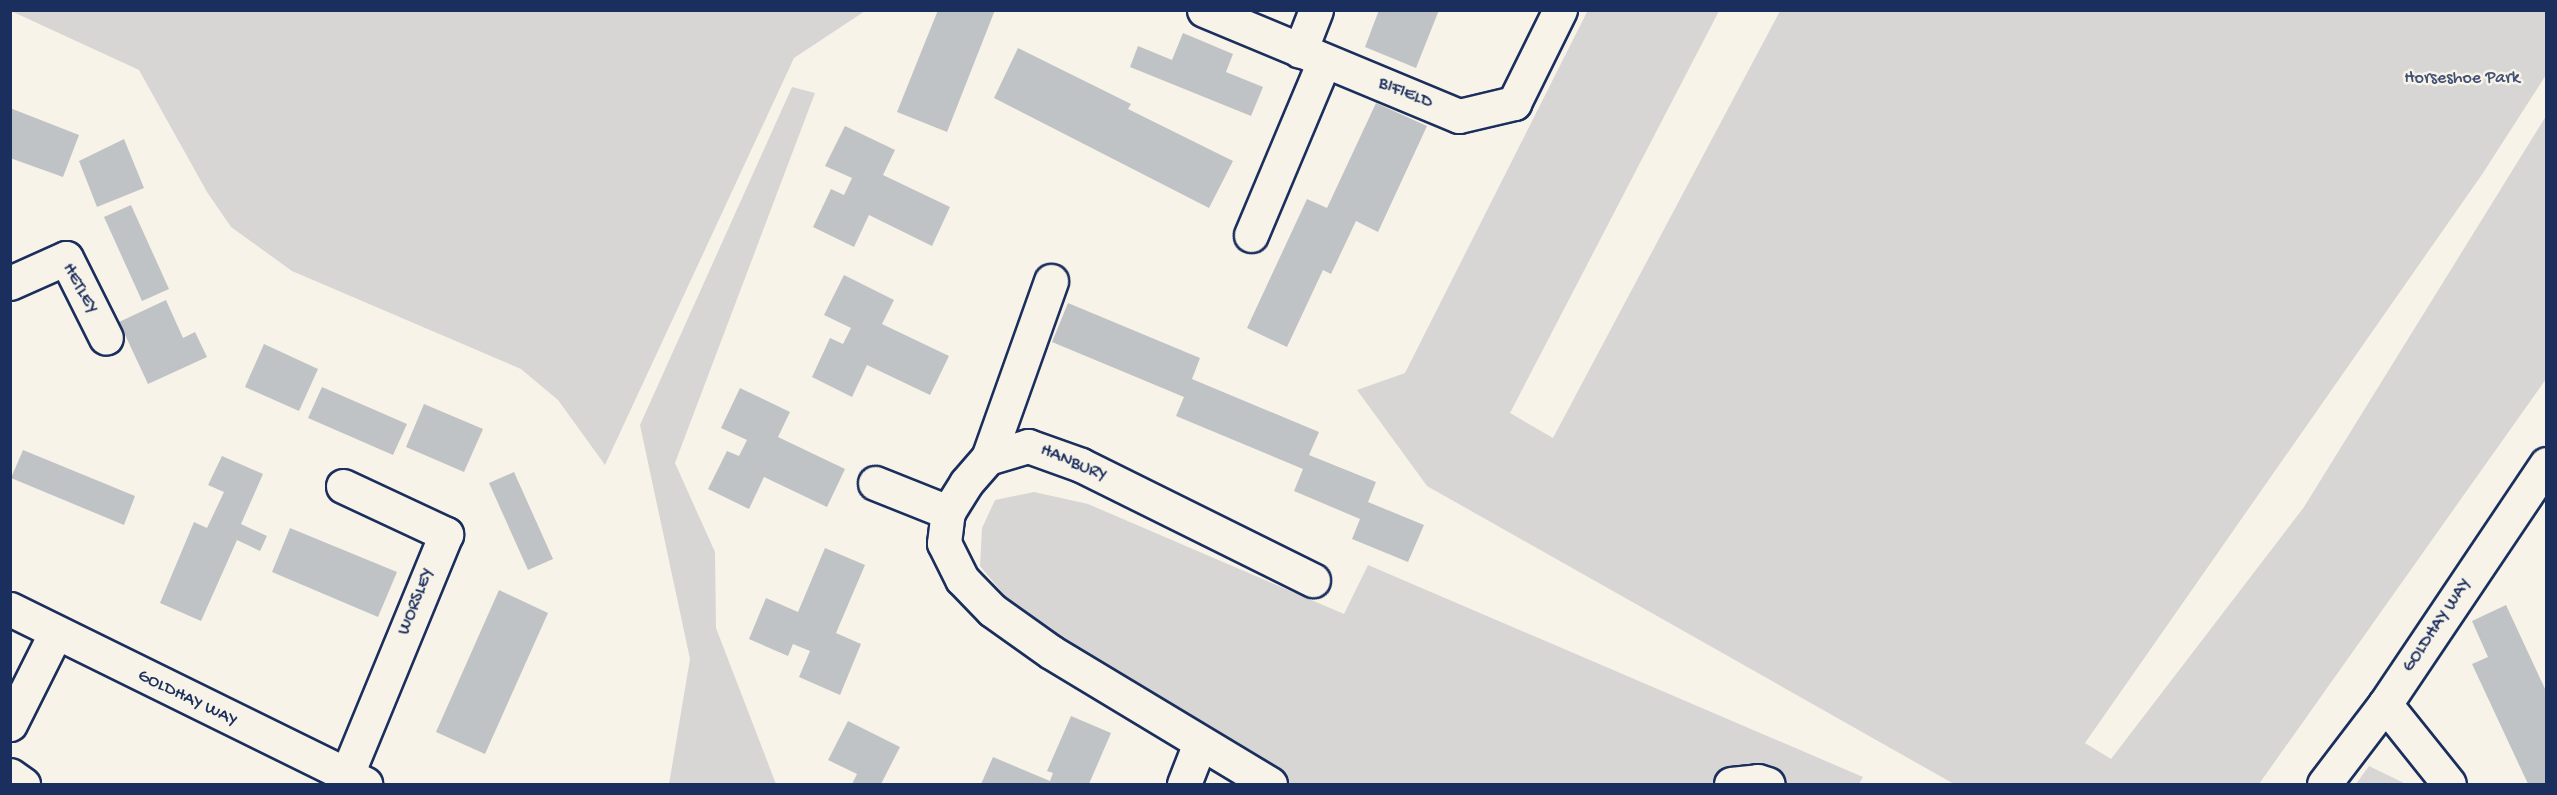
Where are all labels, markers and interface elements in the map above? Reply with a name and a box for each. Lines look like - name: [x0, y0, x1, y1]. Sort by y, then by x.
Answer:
- park label: Horseshoe Park: [2404, 68, 2520, 90]
- street label: BIFIELD: [1375, 73, 1435, 115]
- street label: HETLEY: [56, 260, 102, 318]
- street label: HANBURY: [1037, 440, 1109, 488]
- street label: WORSLEY: [394, 565, 440, 639]
- street label: GOLDHAY WAY: [2399, 575, 2477, 677]
- street label: GOLDHAY WAY: [134, 666, 240, 732]

